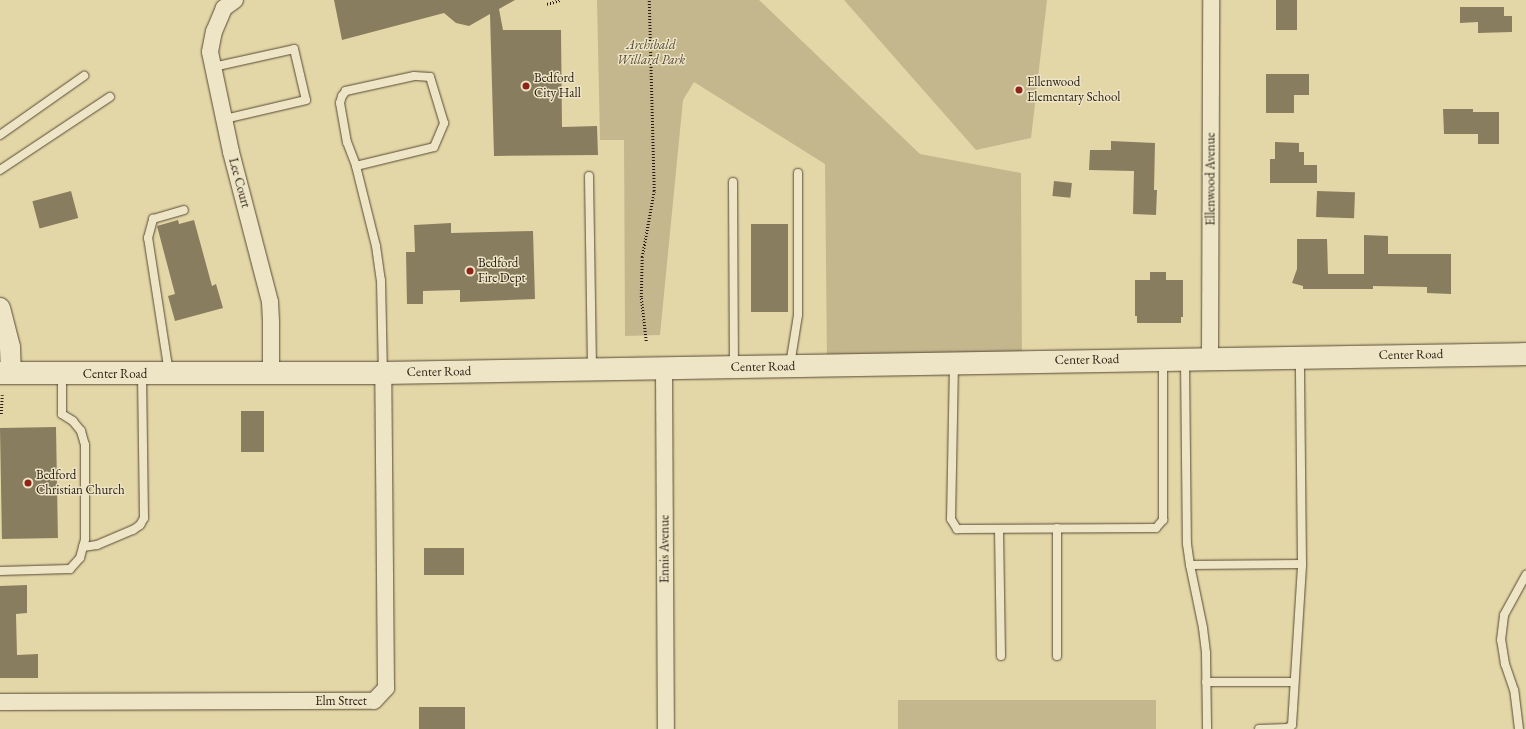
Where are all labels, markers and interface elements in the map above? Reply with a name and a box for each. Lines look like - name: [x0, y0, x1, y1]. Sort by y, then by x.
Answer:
- park label: Archibald Willard Park: [617, 38, 685, 69]
- place label: Bedford City Hall: [534, 71, 581, 102]
- place label: Ellenwood Elementary School: [1027, 75, 1120, 106]
- marker: Bedford City Hall: [521, 81, 531, 91]
- marker: Ellenwood Elementary School: [1014, 85, 1024, 95]
- street label: Ellenwood Avenue: [1203, 132, 1219, 226]
- street label: Lee Court: [225, 156, 253, 210]
- place label: Bedford Fire Dept: [478, 256, 526, 287]
- marker: Bedford Fire Dept: [465, 266, 475, 276]
- street label: Center Road: [1379, 347, 1443, 363]
- street label: Center Road: [1055, 352, 1119, 368]
- street label: Center Road: [731, 359, 795, 375]
- street label: Center Road: [407, 364, 471, 380]
- street label: Center Road: [83, 366, 147, 382]
- place label: Bedford Christian Church: [36, 468, 125, 499]
- marker: Bedford Christian Church: [23, 478, 33, 488]
- street label: Ennis Avenue: [657, 515, 673, 583]
- street label: Elm Street: [315, 693, 367, 709]

